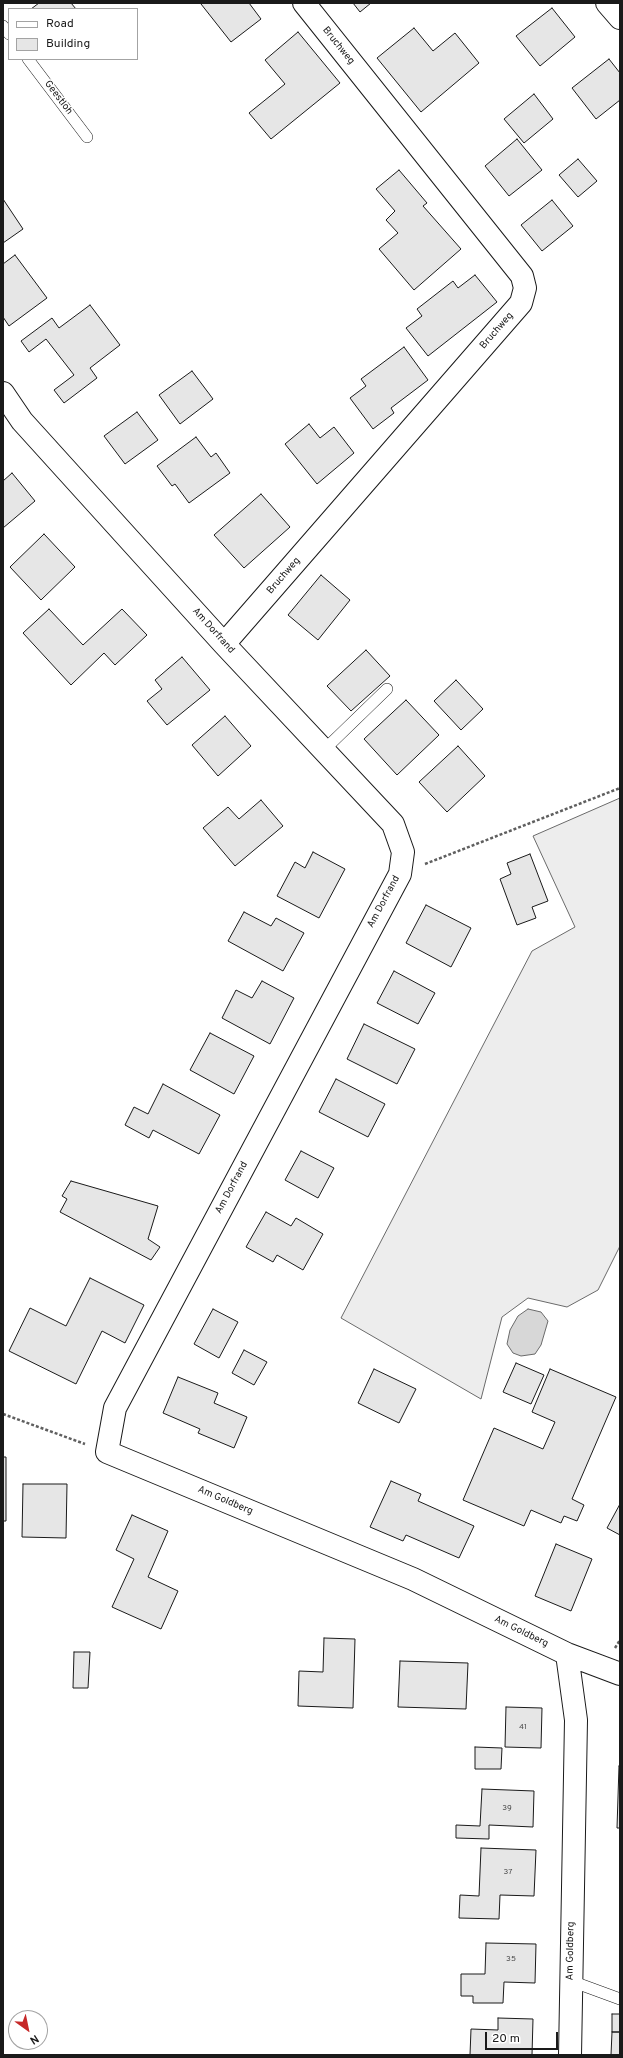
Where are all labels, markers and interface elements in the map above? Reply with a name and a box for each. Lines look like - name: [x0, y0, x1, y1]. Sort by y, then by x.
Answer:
- legend: [8, 8, 138, 60]
- text: Road: [46, 16, 74, 32]
- street label: Bruchweg: [319, 25, 357, 67]
- text: Building: [46, 36, 90, 52]
- street label: Geestloh: [41, 79, 75, 117]
- street label: Bruchweg: [478, 310, 516, 352]
- street label: Bruchweg: [265, 555, 303, 597]
- street label: Am Dorfrand: [189, 606, 237, 656]
- street label: Am Dorfrand: [365, 874, 403, 930]
- street label: Am Dorfrand: [213, 1160, 251, 1216]
- street label: Am Goldberg: [196, 1484, 254, 1518]
- street label: Am Goldberg: [492, 1614, 550, 1650]
- house number: 41: [519, 1722, 527, 1732]
- house number: 39: [502, 1803, 512, 1813]
- house number: 37: [504, 1867, 512, 1877]
- street label: Am Goldberg: [564, 1921, 578, 1981]
- house number: 35: [506, 1954, 516, 1964]
- north arrow: [8, 2010, 48, 2050]
- scale bar: [487, 2024, 560, 2050]
- text: N: [27, 2031, 41, 2047]
- text: 20 m: [492, 2031, 520, 2047]

